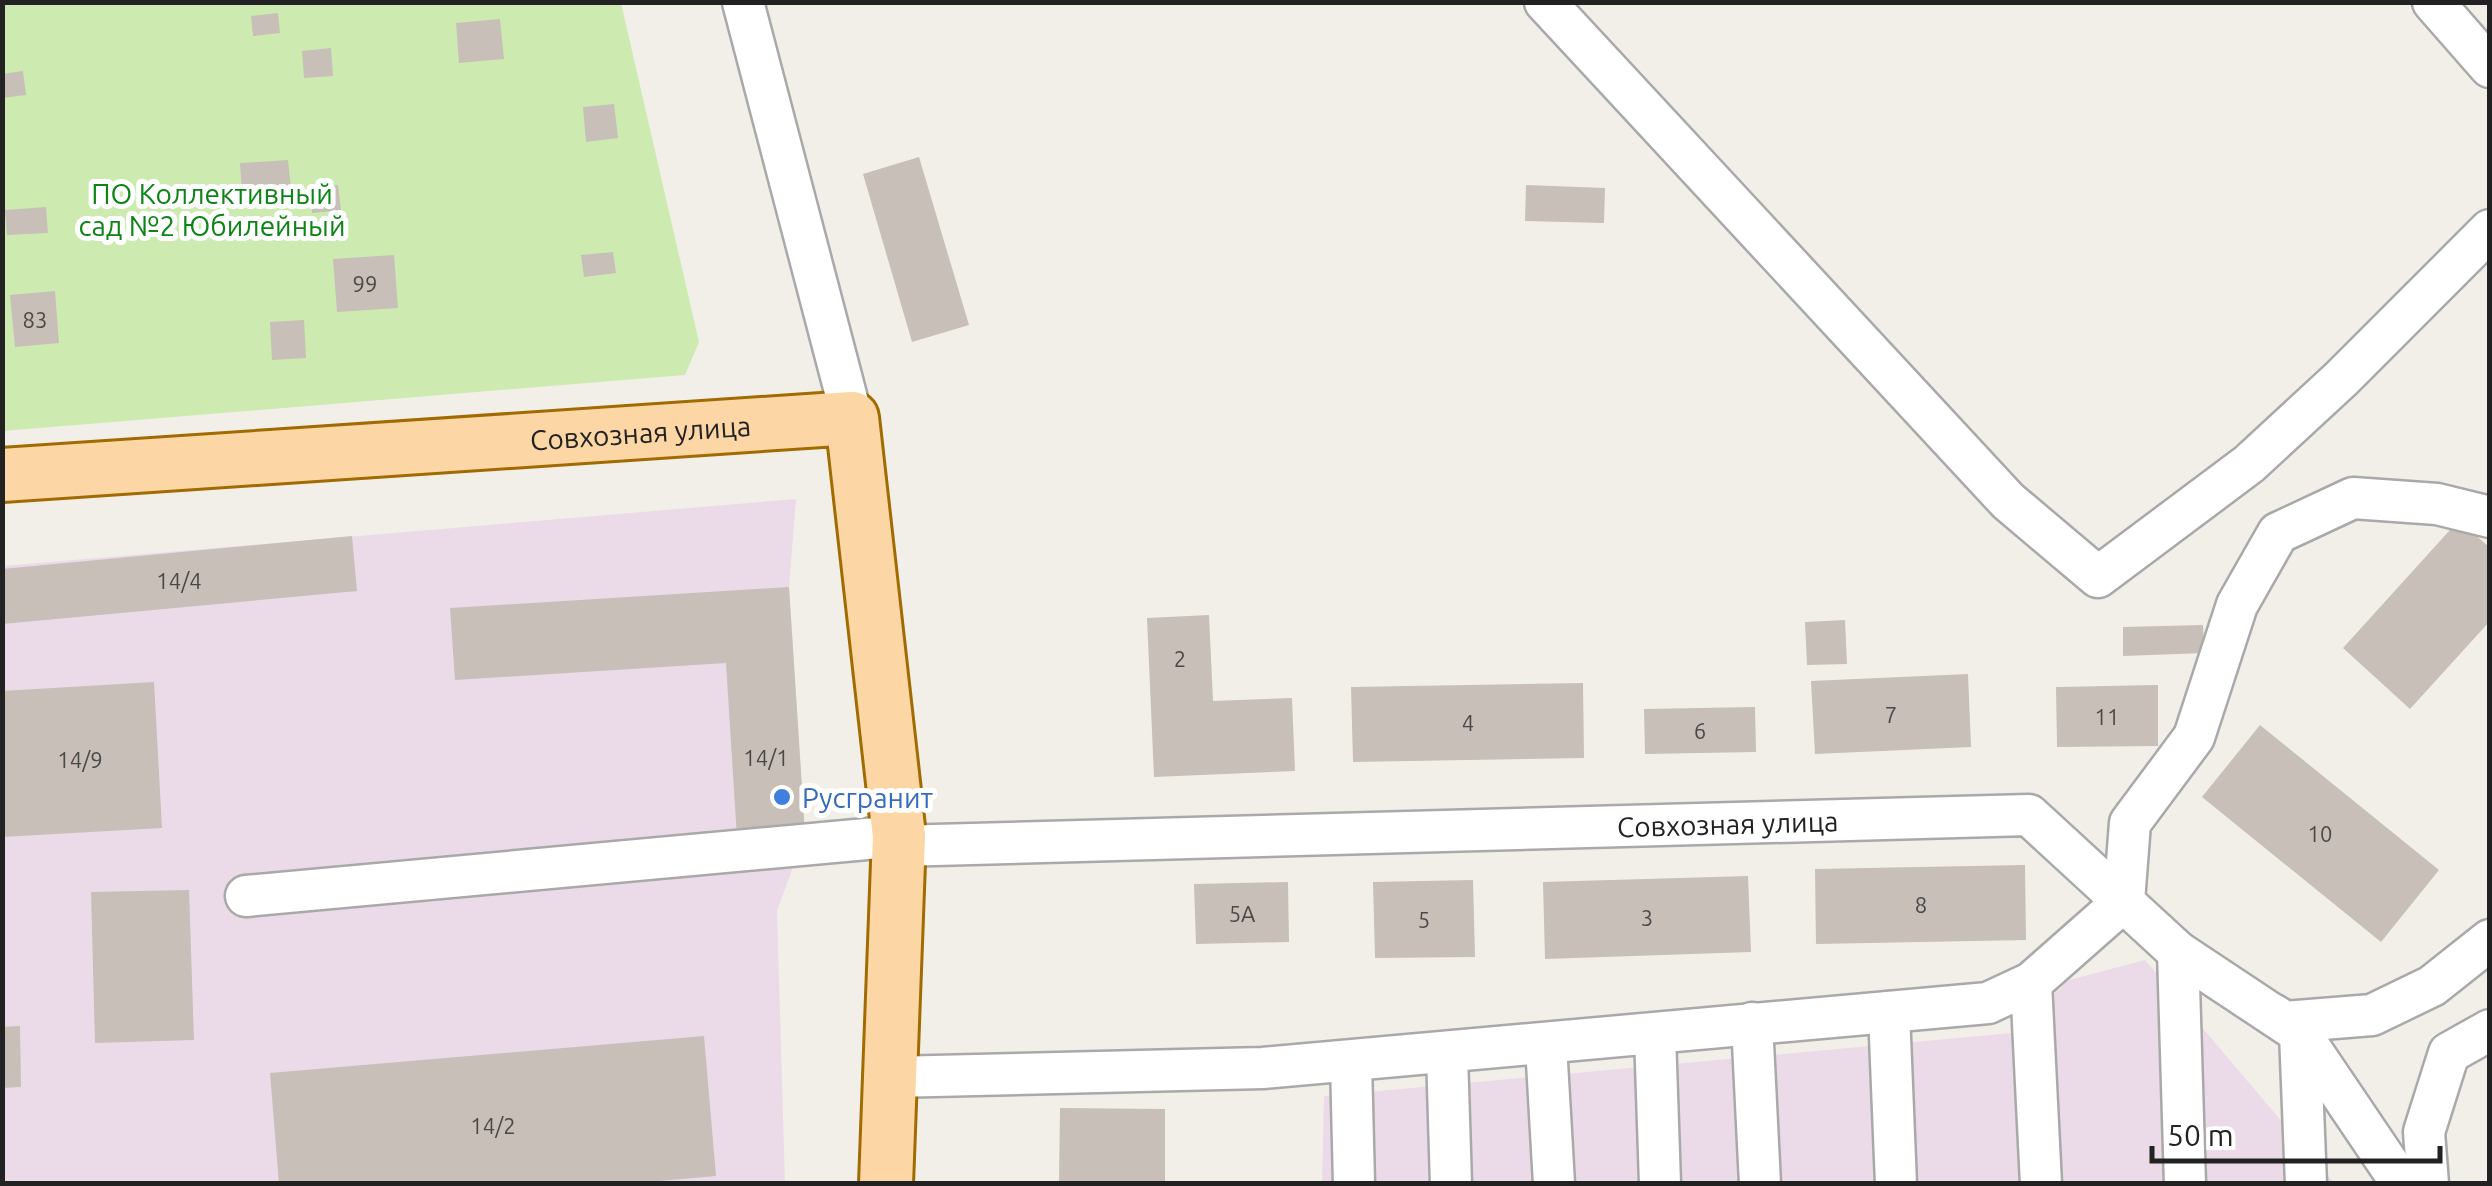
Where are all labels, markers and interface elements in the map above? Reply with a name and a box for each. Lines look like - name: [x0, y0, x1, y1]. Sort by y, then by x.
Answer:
- park label: ПО Коллективный сад №2 Юбилейный: [79, 178, 345, 241]
- house number: 99: [353, 271, 377, 296]
- house number: 83: [23, 307, 47, 332]
- street label: Совхозная улица: [529, 409, 752, 455]
- house number: 14/4: [156, 568, 202, 593]
- house number: 2: [1174, 646, 1186, 671]
- house number: 7: [1885, 702, 1897, 727]
- house number: 11: [2095, 704, 2119, 729]
- house number: 4: [1462, 710, 1474, 735]
- house number: 6: [1694, 718, 1706, 743]
- house number: 14/1: [743, 745, 789, 770]
- house number: 14/9: [57, 747, 103, 772]
- place label: Русгранит: [802, 782, 934, 813]
- marker: Русгранит: [771, 786, 793, 808]
- street label: Совхозная улица: [1617, 805, 1839, 842]
- house number: 10: [2308, 821, 2332, 846]
- house number: 8: [1915, 892, 1927, 917]
- house number: 5А: [1229, 901, 1256, 926]
- house number: 3: [1641, 905, 1653, 930]
- house number: 5: [1418, 907, 1430, 932]
- scale bar: [2152, 1101, 2440, 1163]
- house number: 14/2: [470, 1113, 516, 1138]
- text: 50 m: [2167, 1118, 2234, 1152]

